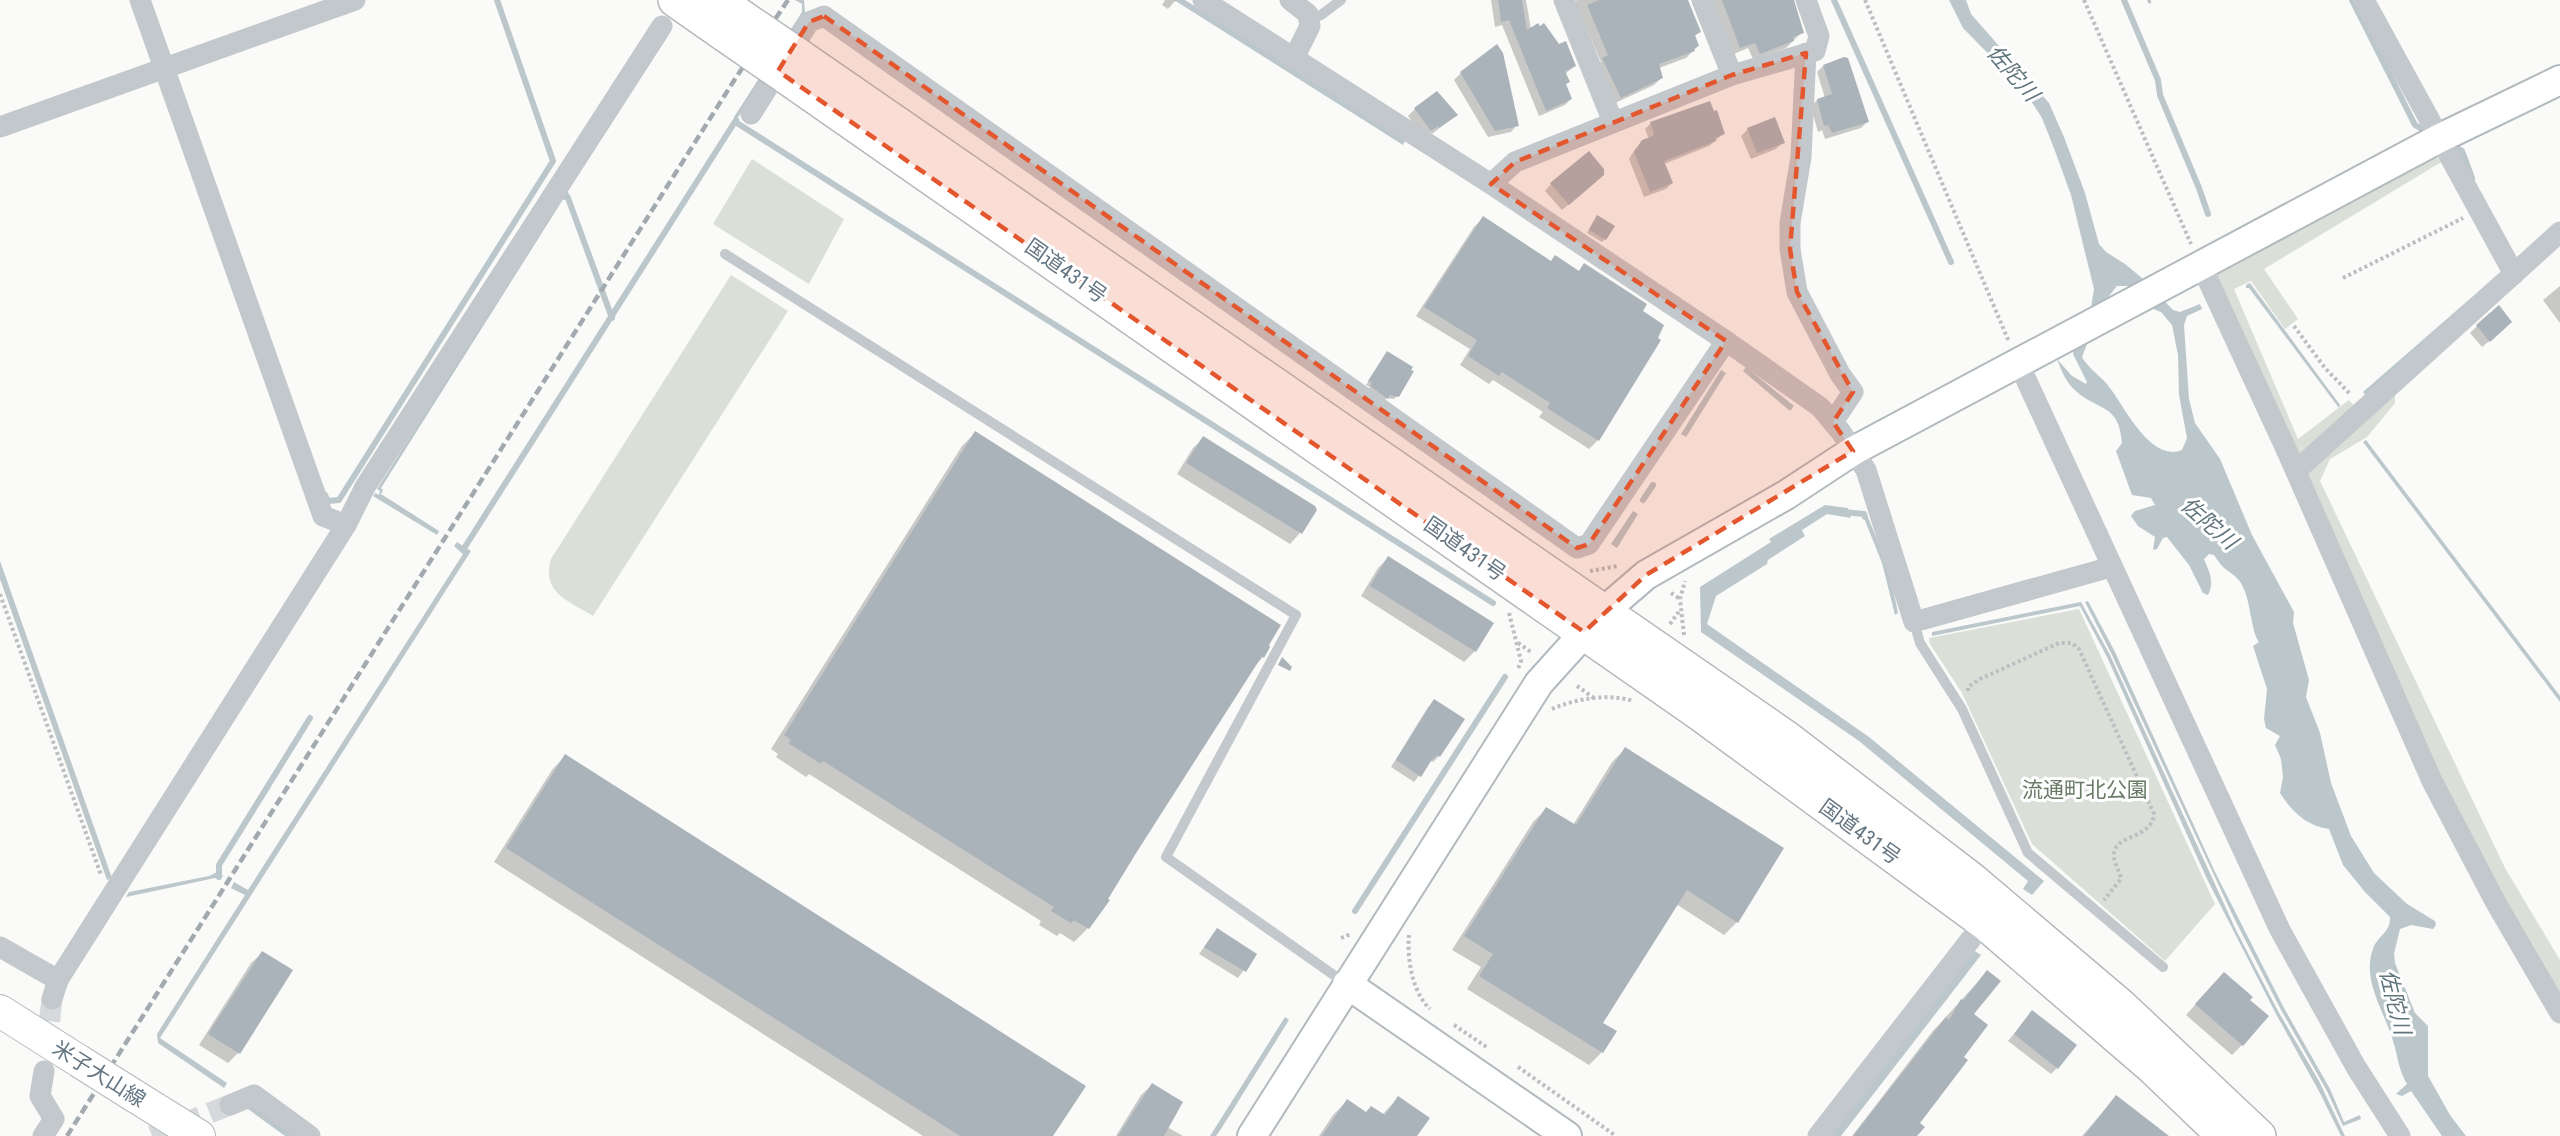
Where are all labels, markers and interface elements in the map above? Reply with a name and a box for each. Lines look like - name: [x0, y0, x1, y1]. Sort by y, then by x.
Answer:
- water label: 佐陀川: [1982, 40, 2045, 108]
- street label: 国道431号: [1021, 234, 1111, 308]
- water label: 佐陀川: [2176, 492, 2244, 555]
- street label: 国道431号: [1420, 512, 1510, 586]
- park label: 流通町北公園: [2022, 778, 2148, 802]
- street label: 国道431号: [1815, 795, 1905, 869]
- water label: 佐陀川: [2375, 967, 2416, 1039]
- street label: 米子大山線: [48, 1036, 150, 1112]

